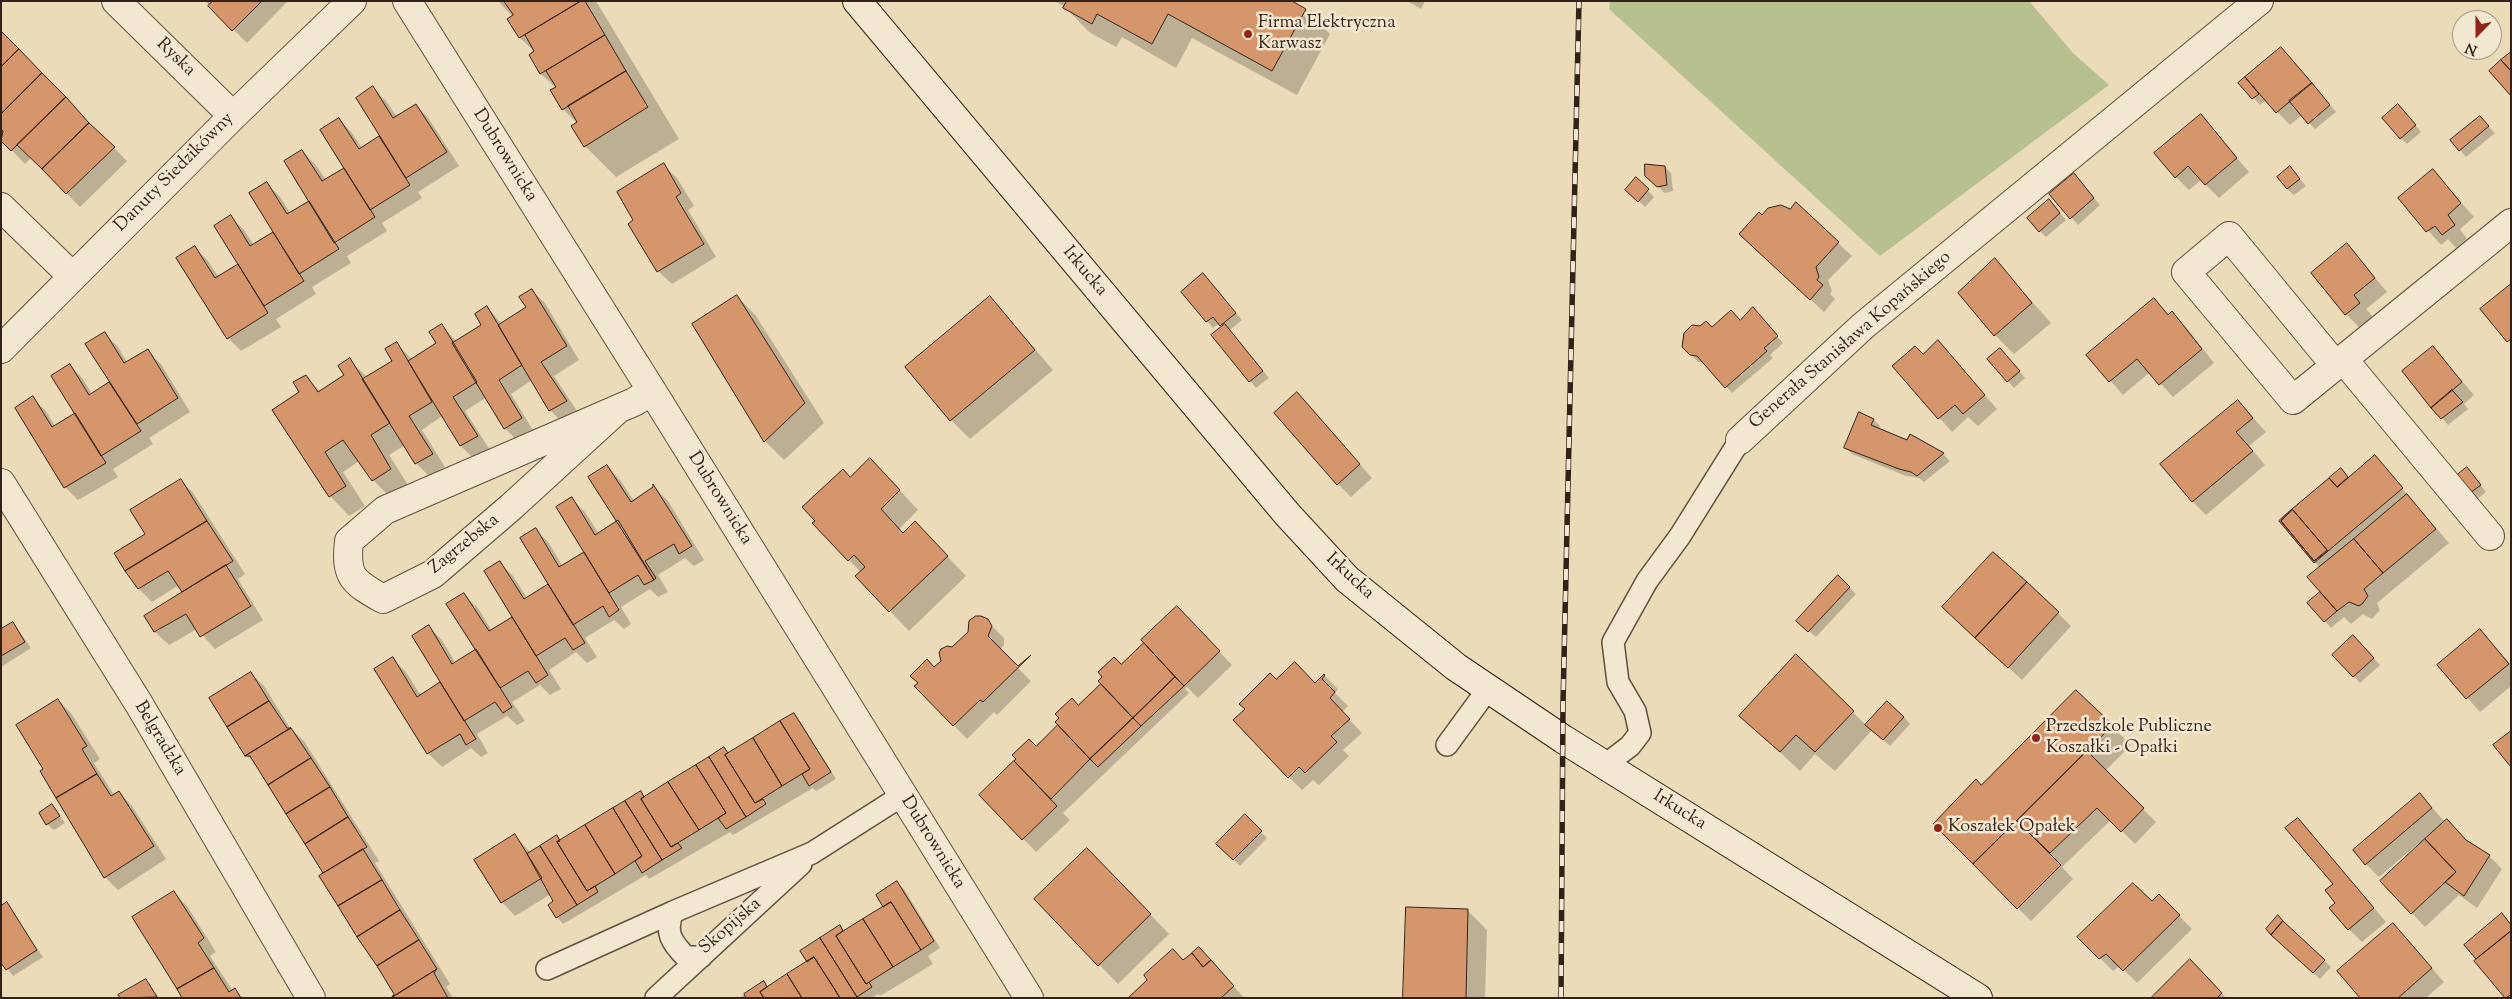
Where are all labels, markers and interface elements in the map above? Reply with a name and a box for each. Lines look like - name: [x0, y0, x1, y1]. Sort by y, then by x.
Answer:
- north arrow: [2452, 10, 2502, 60]
- place label: Firma Elektryczna Karwasz: [1258, 13, 1396, 56]
- marker: Firma Elektryczna Karwasz: [1242, 28, 1254, 40]
- street label: Ryska: [151, 34, 199, 82]
- text: N: [2463, 37, 2481, 59]
- street label: Dubrownicka: [467, 105, 541, 207]
- street label: Danuty Siedzikówny: [111, 109, 239, 237]
- street label: Irkucka: [1057, 243, 1111, 301]
- street label: Generała Stanisława Kopańskiego: [1746, 247, 1956, 435]
- street label: Dubrownicka: [682, 448, 756, 550]
- street label: Zagrzebska: [426, 510, 504, 580]
- street label: Irkucka: [1320, 549, 1378, 605]
- street label: Belgradzka: [128, 698, 190, 780]
- place label: Przedszkole Publiczne Koszałki - Opałki: [2046, 717, 2212, 760]
- marker: Przedszkole Publiczne Koszałki - Opałki: [2030, 732, 2042, 744]
- street label: Irkucka: [1648, 786, 1710, 836]
- street label: Dubrownicka: [895, 792, 969, 894]
- place label: Koszałek Opałek: [1948, 817, 2076, 839]
- marker: Koszałek Opałek: [1932, 822, 1944, 834]
- street label: Skopijska: [696, 894, 766, 960]

